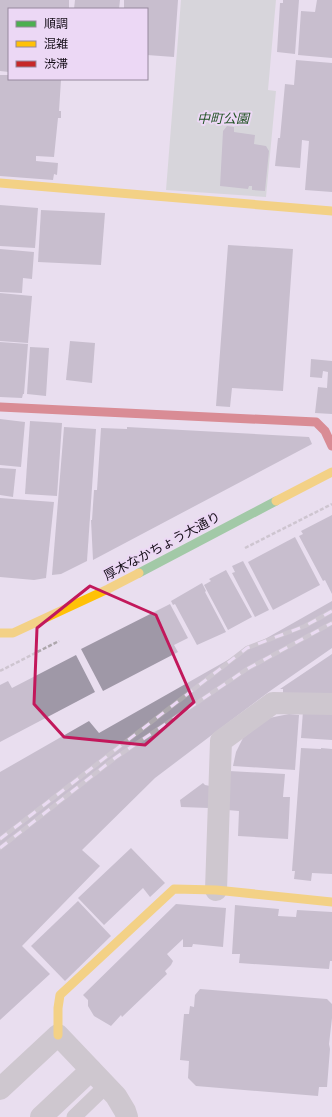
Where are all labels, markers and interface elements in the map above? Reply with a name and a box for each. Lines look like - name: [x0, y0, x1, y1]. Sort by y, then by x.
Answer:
- legend: [8, 8, 148, 80]
- text: 順調: [44, 16, 68, 31]
- text: 混雑: [44, 36, 68, 51]
- text: 渋滞: [44, 56, 68, 71]
- park label: 中町公園: [197, 110, 251, 127]
- street label: 厚木なかちょう大通り: [101, 508, 223, 584]

